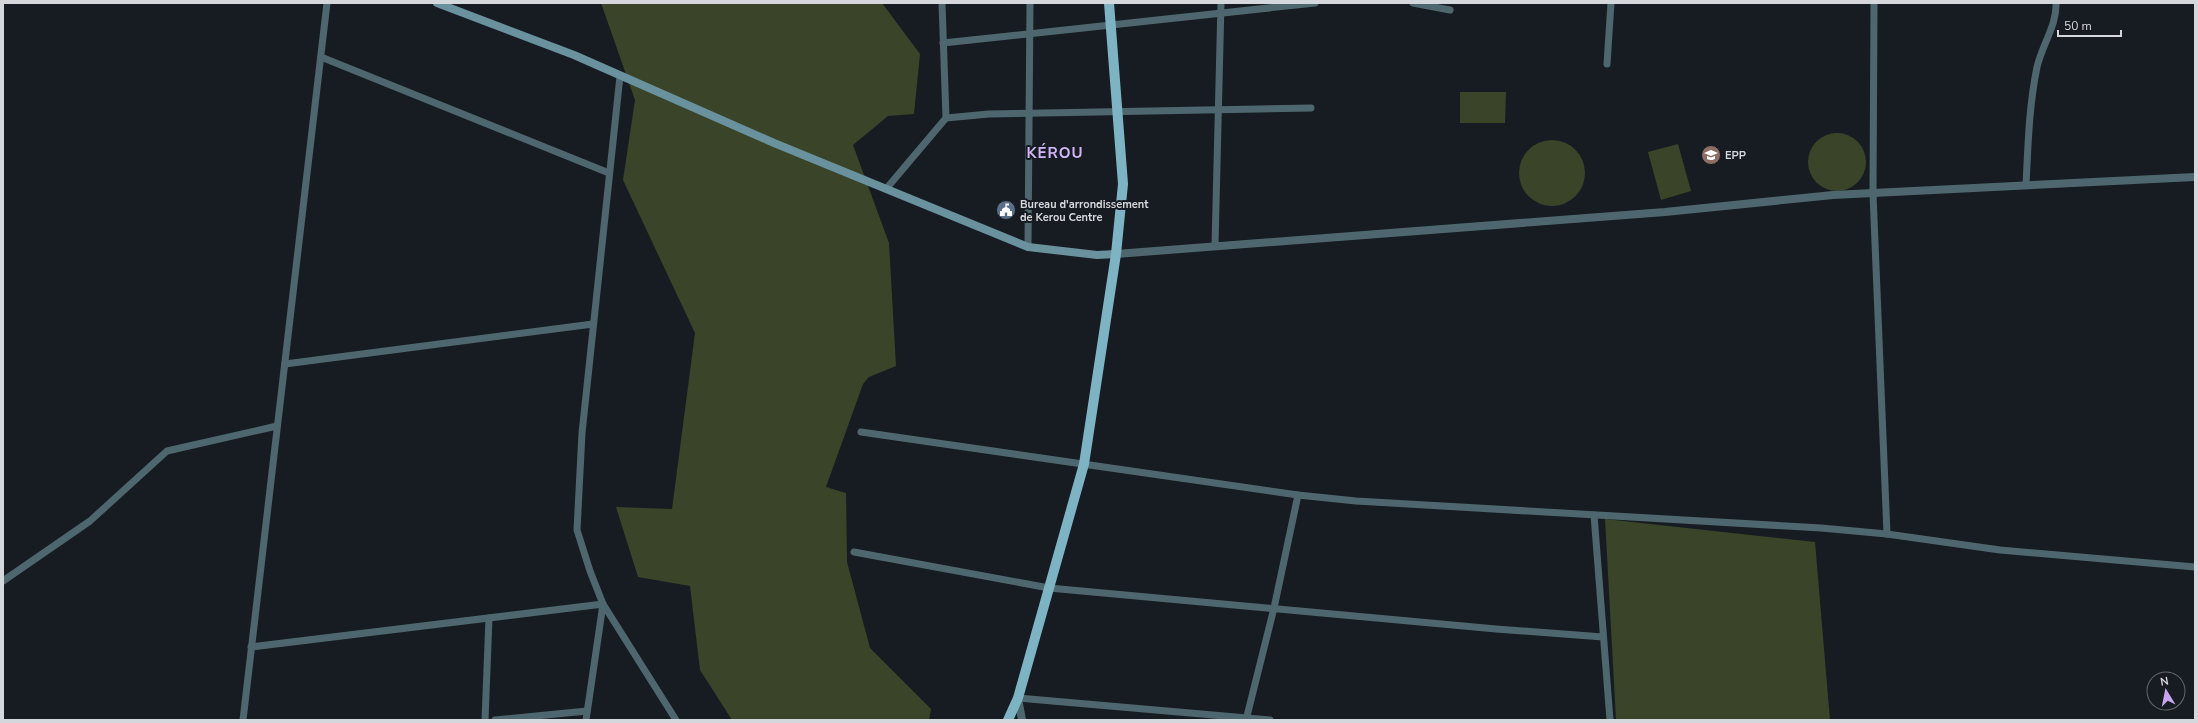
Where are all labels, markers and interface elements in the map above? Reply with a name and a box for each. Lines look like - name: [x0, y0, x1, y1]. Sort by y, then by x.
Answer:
- scale bar: [2058, 12, 2121, 38]
- text: 50 m: [2064, 18, 2092, 34]
- district label: KÉROU: [1027, 143, 1083, 163]
- school or university icon: EPP: [1700, 144, 1722, 166]
- place label: EPP: [1725, 148, 1746, 163]
- place label: Bureau d'arrondissement de Kerou Centre: [1020, 197, 1149, 225]
- public building icon: Bureau d'arrondissement de Kerou Centre: [995, 199, 1017, 221]
- north arrow: [2146, 671, 2186, 711]
- text: N: [2159, 674, 2170, 690]

